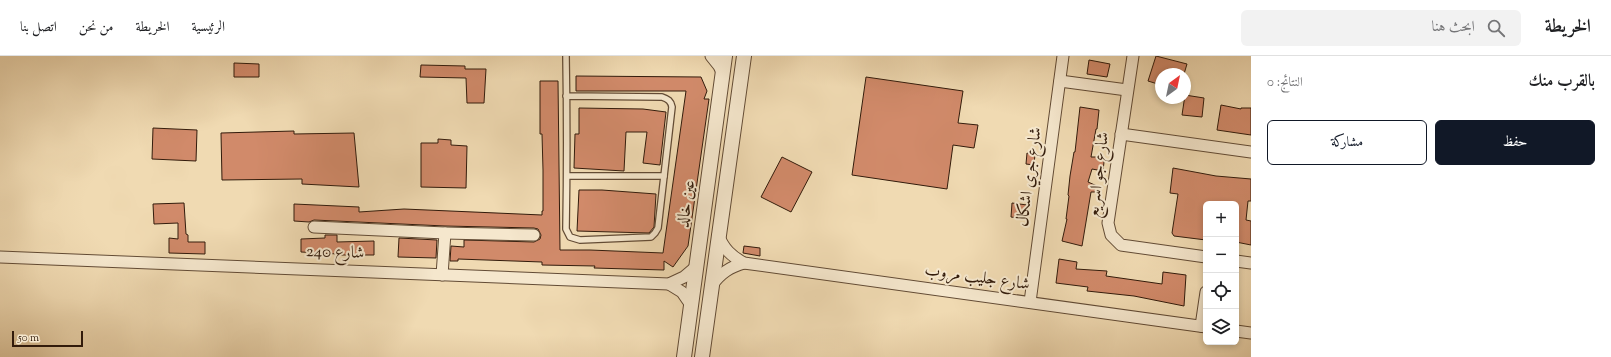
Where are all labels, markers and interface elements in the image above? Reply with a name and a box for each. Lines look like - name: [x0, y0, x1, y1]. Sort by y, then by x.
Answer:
- search box: [1241, 10, 1521, 46]
- text: الخريطة: [1545, 14, 1591, 41]
- text: ابحث هنا: [1432, 17, 1475, 38]
- icon: search: [1485, 17, 1507, 39]
- text: اتصل بنا: [20, 18, 57, 38]
- text: من نحن: [79, 18, 113, 38]
- text: الخريطة: [135, 18, 170, 38]
- text: الرئيسية: [192, 18, 225, 38]
- north arrow: [1155, 68, 1191, 104]
- text: بالقرب منك: [1529, 70, 1595, 94]
- text: النتائج: 0: [1267, 74, 1303, 92]
- button: مشاركة: [1267, 120, 1427, 165]
- button: حفظ: [1435, 120, 1595, 165]
- street label: شارع جري اشكال: [1011, 126, 1049, 228]
- street label: شارع جو اسريع: [1082, 131, 1118, 220]
- street label: عين خالد: [672, 179, 702, 229]
- map controls: [1203, 201, 1239, 345]
- button: +: [1203, 201, 1239, 237]
- button: −: [1203, 237, 1239, 273]
- street label: شارع 240: [305, 240, 365, 266]
- street label: شارع جليب مروب: [923, 259, 1031, 297]
- button: locate: [1203, 273, 1239, 309]
- button: layers: [1203, 309, 1239, 345]
- scale bar: [12, 329, 83, 348]
- text: 50 m: [18, 330, 39, 346]

